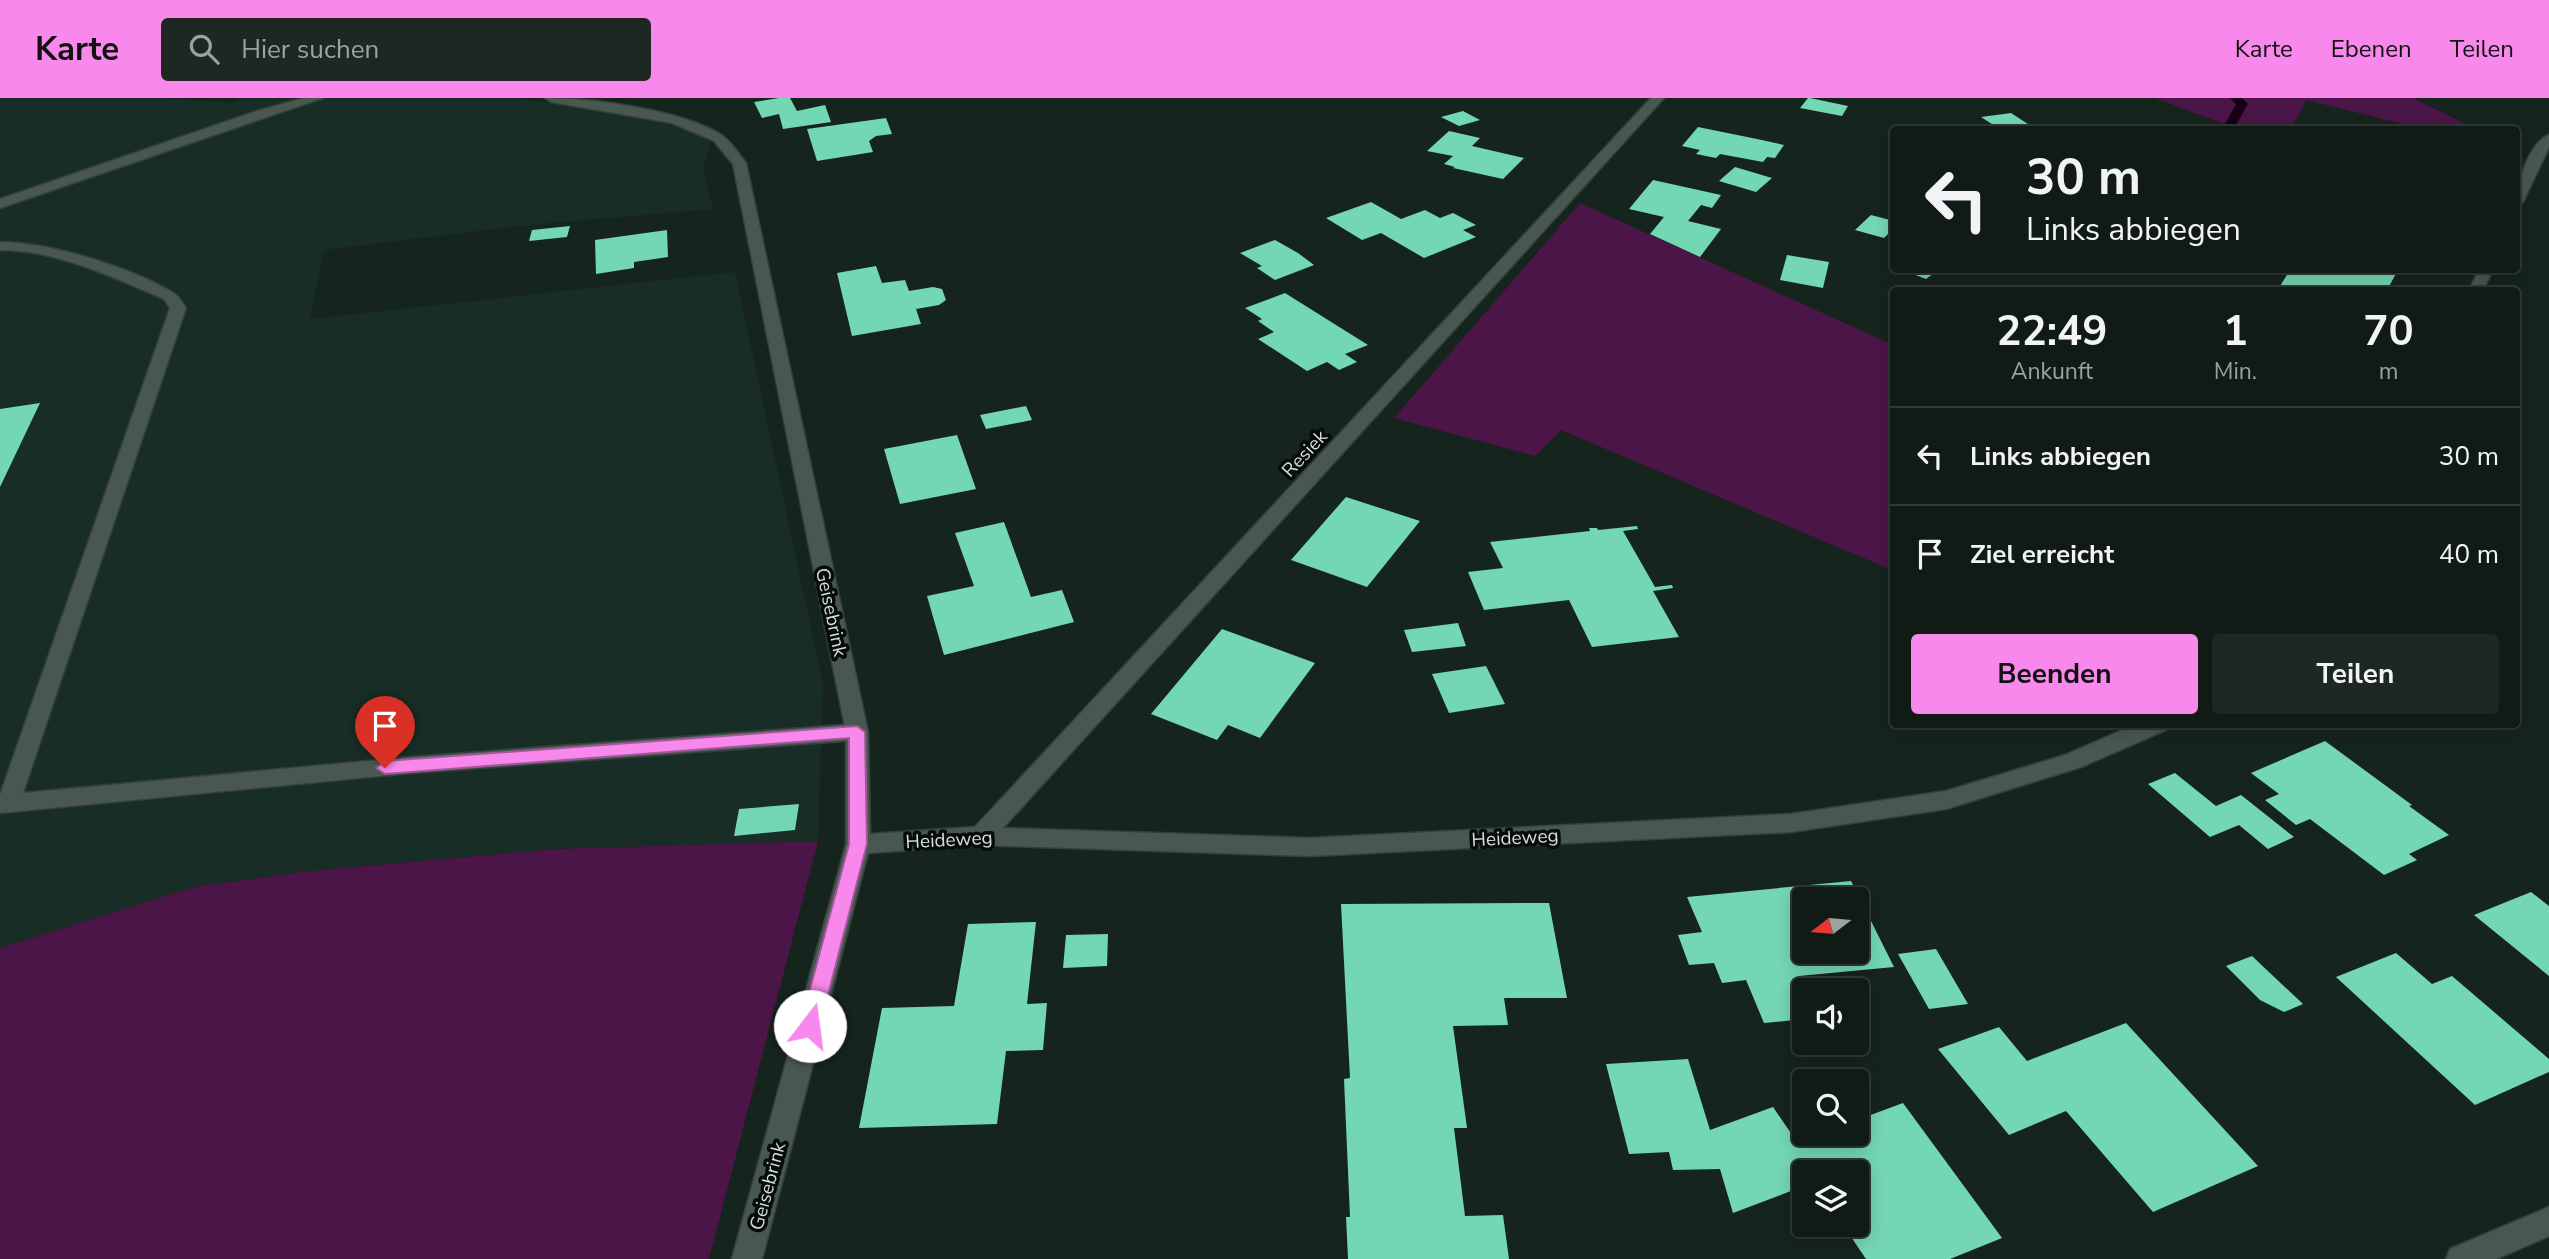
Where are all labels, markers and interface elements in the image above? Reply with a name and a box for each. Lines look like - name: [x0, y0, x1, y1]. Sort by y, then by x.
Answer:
- search box: [161, 18, 651, 81]
- text: Karte: [35, 27, 119, 72]
- icon: search: [185, 30, 223, 68]
- text: Hier suchen: [241, 32, 379, 67]
- text: Karte: [2235, 33, 2293, 65]
- text: Ebenen: [2331, 33, 2412, 65]
- text: Teilen: [2450, 33, 2514, 65]
- text: 30 m: [2026, 144, 2141, 211]
- icon: left: [1911, 154, 2002, 245]
- text: Links abbiegen: [2026, 208, 2241, 251]
- text: 22:49: [1996, 303, 2107, 360]
- text: 1: [2223, 303, 2248, 360]
- text: 70: [2363, 303, 2414, 360]
- text: Ankunft: [2011, 356, 2093, 387]
- text: Min.: [2214, 356, 2257, 387]
- text: m: [2379, 356, 2398, 387]
- street label: Resiek: [1276, 424, 1334, 483]
- icon: left: [1911, 437, 1949, 475]
- text: Links abbiegen: [1970, 439, 2151, 474]
- text: 30 m: [2439, 439, 2499, 474]
- icon: arrive: [1911, 535, 1949, 573]
- text: Ziel erreicht: [1970, 537, 2114, 572]
- text: 40 m: [2439, 537, 2499, 572]
- street label: Geisebrink: [809, 565, 853, 659]
- button: Beenden: [1911, 634, 2198, 714]
- button: Teilen: [2212, 634, 2499, 714]
- pin: [355, 696, 415, 768]
- icon: arrive: [366, 707, 404, 745]
- street label: Heideweg: [1471, 823, 1559, 853]
- street label: Heideweg: [905, 825, 993, 855]
- north arrow: [1792, 887, 1869, 964]
- map controls: [1792, 887, 1869, 1237]
- button: sound: [1792, 978, 1869, 1055]
- position arrow: [773, 989, 847, 1063]
- button: search: [1792, 1069, 1869, 1146]
- street label: Geisebrink: [744, 1139, 792, 1233]
- button: layers: [1792, 1160, 1869, 1237]

